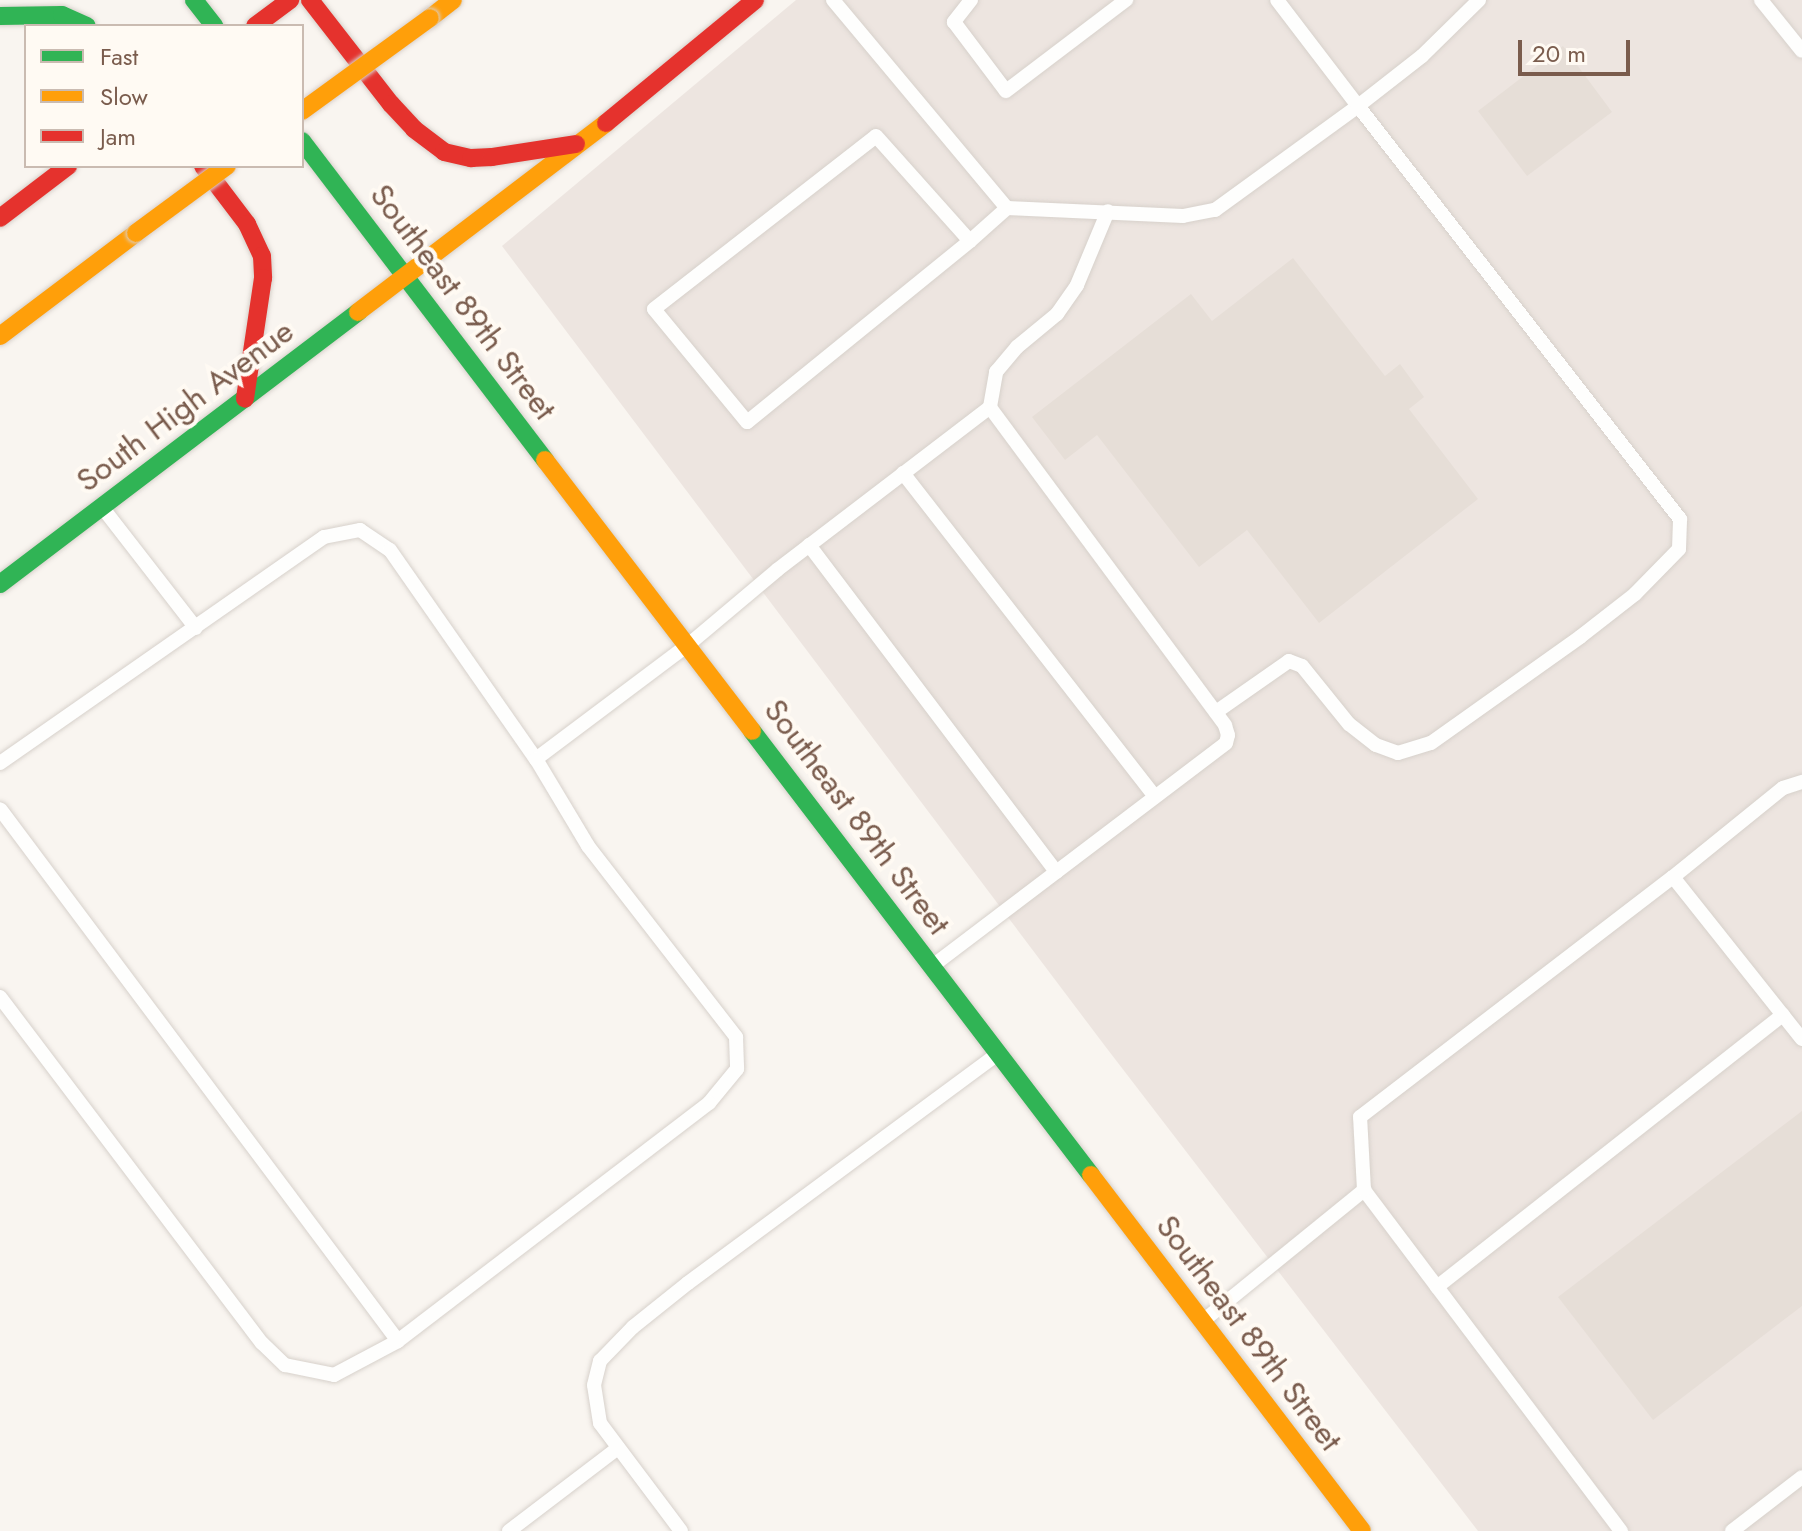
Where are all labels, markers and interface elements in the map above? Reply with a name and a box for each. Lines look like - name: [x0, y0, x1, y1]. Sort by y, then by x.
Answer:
- legend: [24, 24, 304, 168]
- scale bar: [1522, 24, 1634, 74]
- text: 20 m: [1532, 36, 1586, 71]
- text: Fast: [100, 39, 138, 74]
- text: Slow: [100, 79, 148, 114]
- text: Jam: [100, 119, 136, 154]
- street label: Southeast 89th Street: [362, 177, 564, 427]
- street label: South High Avenue: [69, 312, 301, 500]
- street label: Southeast 89th Street: [756, 692, 958, 942]
- street label: Southeast 89th Street: [1148, 1208, 1350, 1458]

